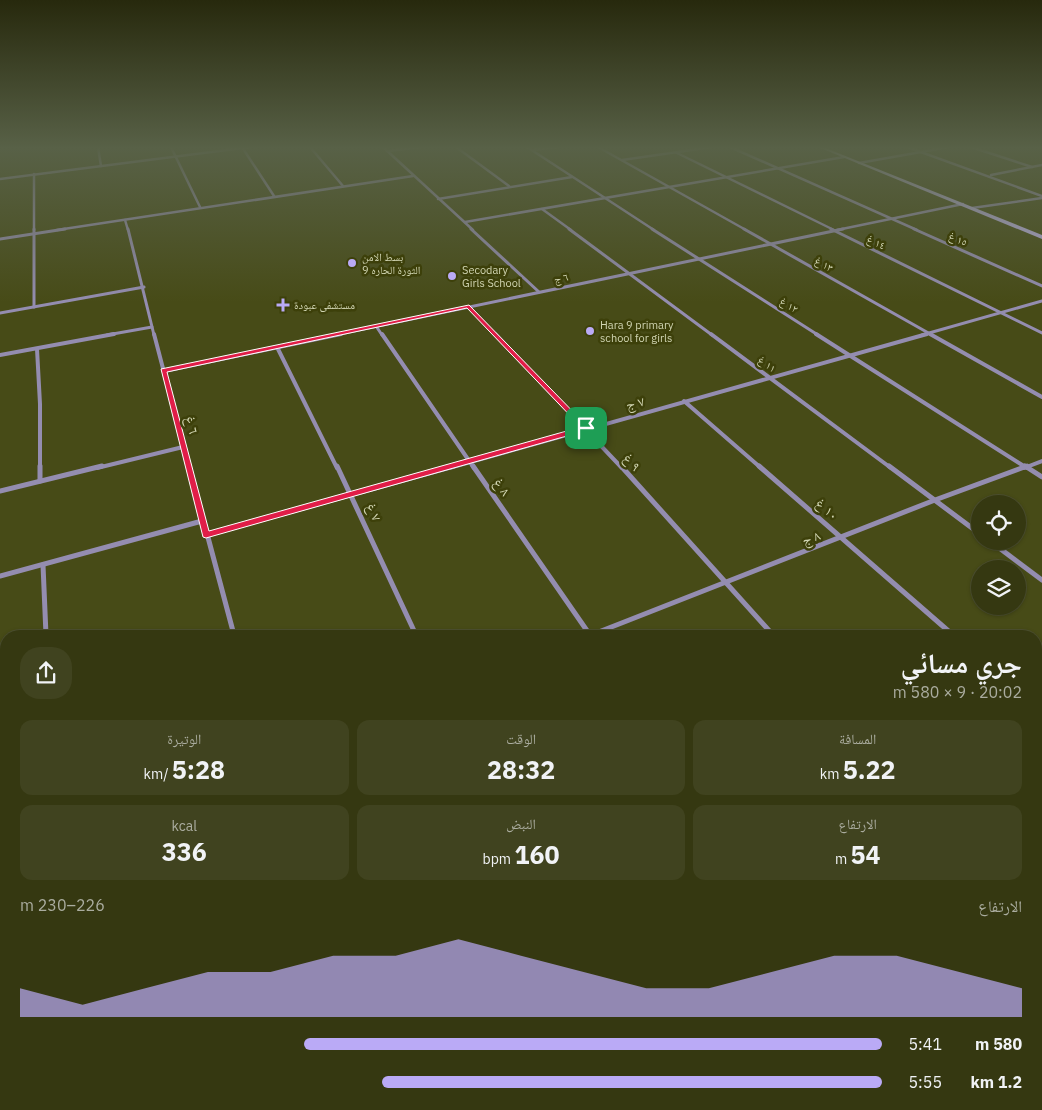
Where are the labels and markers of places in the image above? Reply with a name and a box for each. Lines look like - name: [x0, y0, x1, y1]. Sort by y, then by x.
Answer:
- place label: بسط الامن الثورة الحاره 9: [362, 250, 420, 277]
- marker: بسط الامن الثورة الحاره 9: [346, 257, 358, 269]
- place label: Secodary Girls School: [462, 263, 521, 290]
- marker: Secodary Girls School: [446, 270, 458, 282]
- marker: مستشفى عبودة: [276, 298, 290, 312]
- place label: مستشفى عبودة: [294, 298, 355, 312]
- place label: Hara 9 primary school for girls: [600, 318, 674, 345]
- marker: Hara 9 primary school for girls: [584, 325, 596, 337]
- pin: [565, 407, 607, 449]

